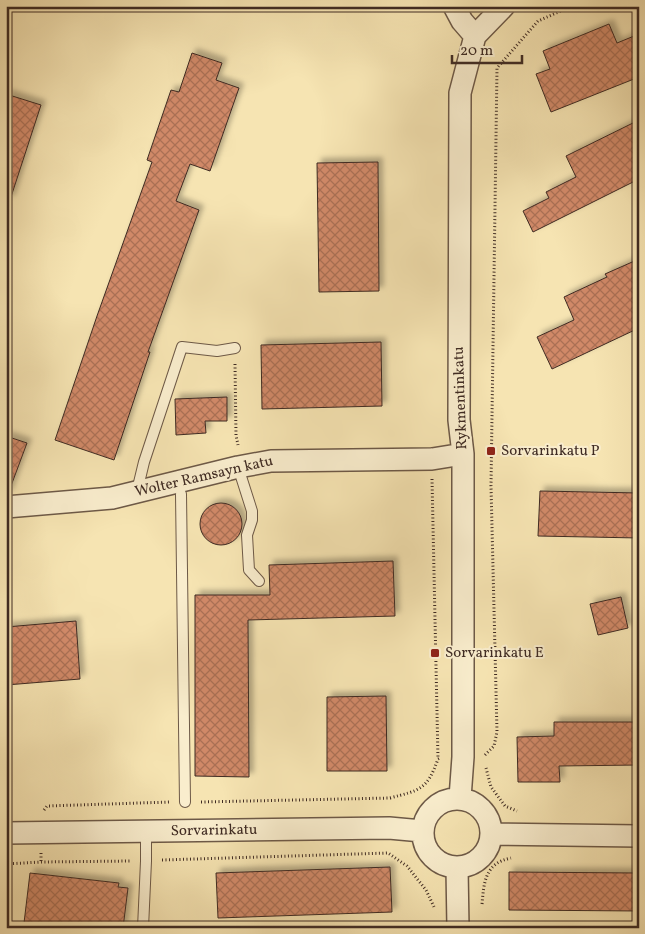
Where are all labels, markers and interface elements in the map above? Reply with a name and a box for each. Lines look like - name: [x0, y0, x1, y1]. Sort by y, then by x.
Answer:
- scale bar: [452, 32, 522, 64]
- text: 20 m: [460, 41, 493, 62]
- street label: Rykmentinkatu: [449, 346, 473, 450]
- place label: Sorvarinkatu P: [501, 441, 600, 462]
- marker: Sorvarinkatu P: [485, 445, 497, 457]
- street label: Wolter Ramsayn katu: [133, 451, 275, 503]
- place label: Sorvarinkatu E: [445, 643, 544, 664]
- marker: Sorvarinkatu E: [429, 647, 441, 659]
- street label: Sorvarinkatu: [170, 820, 258, 842]

